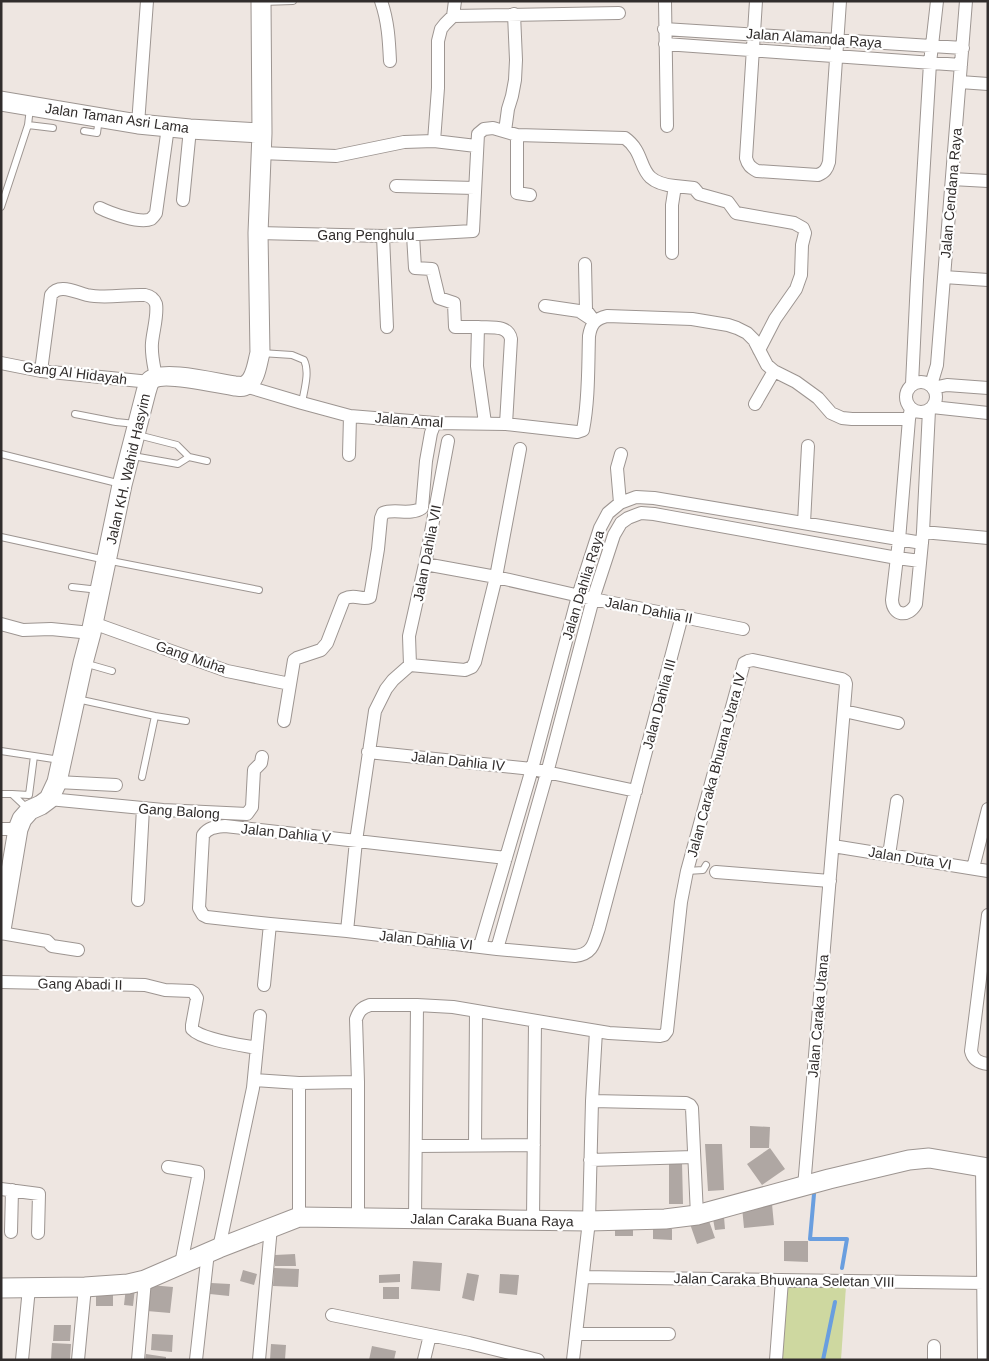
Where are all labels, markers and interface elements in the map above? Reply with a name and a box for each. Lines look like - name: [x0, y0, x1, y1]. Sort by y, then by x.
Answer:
- street label: Jalan Alamanda Raya: [746, 25, 883, 51]
- street label: Jalan Taman Asri Lama: [44, 100, 190, 136]
- street label: Jalan Cendana Raya: [937, 127, 965, 259]
- street label: Gang Penghulu: [317, 227, 415, 243]
- street label: Gang Al Hidayah: [22, 359, 128, 387]
- street label: Jalan KH. Wahid Hasyim: [103, 392, 153, 546]
- street label: Jalan Amal: [374, 410, 444, 430]
- street label: Jalan Dahlia VII: [410, 503, 444, 603]
- street label: Jalan Dahlia Raya: [559, 528, 607, 642]
- street label: Jalan Dahlia II: [604, 594, 694, 626]
- street label: Gang Muha: [154, 638, 228, 677]
- street label: Jalan Dahlia III: [639, 657, 679, 751]
- street label: Jalan Caraka Bhuana Utara IV: [684, 671, 748, 859]
- street label: Jalan Dahlia IV: [410, 748, 506, 774]
- street label: Gang Balong: [138, 800, 220, 822]
- street label: Jalan Dahlia V: [240, 820, 332, 846]
- street label: Jalan Duta VI: [867, 844, 953, 872]
- street label: Jalan Dahlia VI: [378, 927, 474, 953]
- street label: Jalan Caraka Utana: [805, 953, 831, 1078]
- street label: Gang Abadi II: [37, 975, 123, 993]
- street label: Jalan Caraka Buana Raya: [410, 1211, 574, 1229]
- street label: Jalan Caraka Bhuwana Seletan VIII: [673, 1270, 895, 1290]

